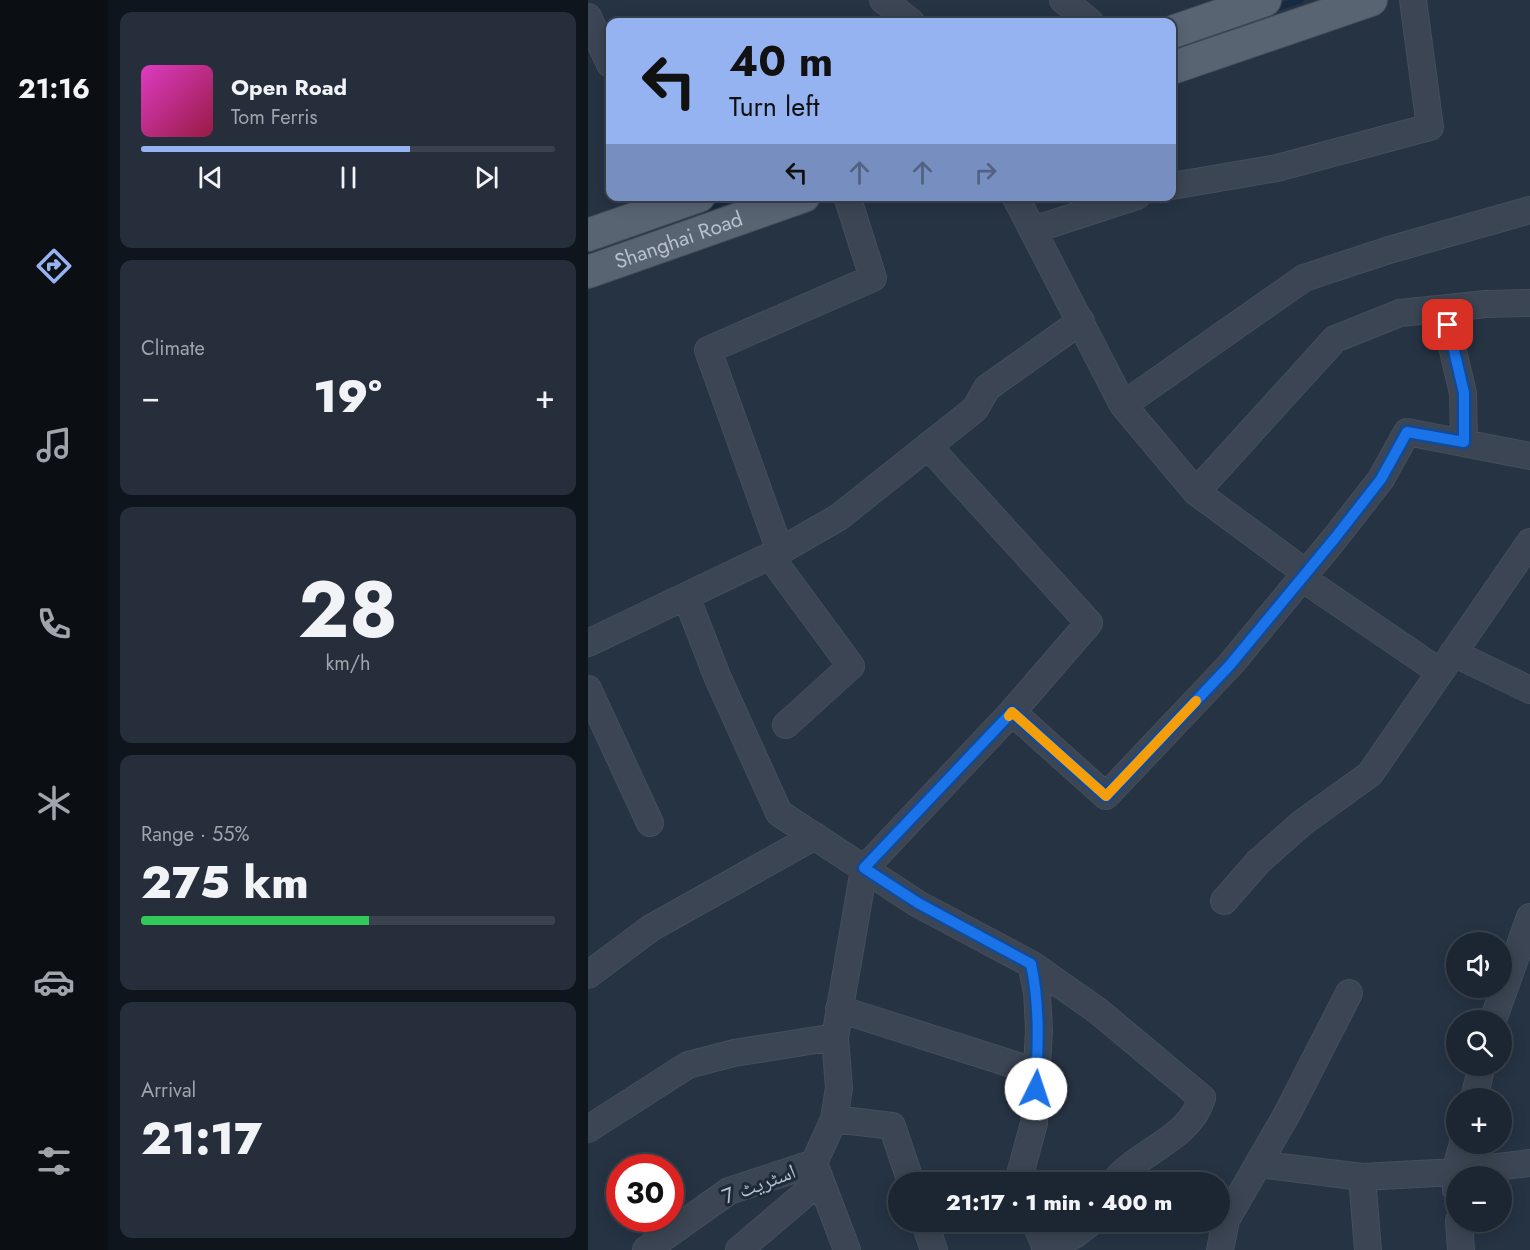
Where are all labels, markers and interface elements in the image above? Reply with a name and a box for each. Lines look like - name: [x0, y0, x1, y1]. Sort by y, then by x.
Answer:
- text: 40 m: [729, 31, 833, 92]
- icon: left: [630, 42, 708, 120]
- text: 21:16: [18, 69, 90, 108]
- text: Open Road: [231, 71, 347, 103]
- text: Turn left: [729, 87, 819, 126]
- text: Tom Ferris: [231, 103, 318, 132]
- icon: left: [780, 156, 813, 189]
- icon: ahead: [843, 156, 876, 189]
- icon: ahead: [906, 156, 939, 189]
- icon: right: [969, 156, 1002, 189]
- icon: previous: [194, 161, 227, 194]
- icon: pause: [332, 161, 365, 194]
- icon: next: [470, 161, 503, 194]
- street label: Shanghai Road: [610, 204, 747, 277]
- icon: directions: [33, 245, 75, 287]
- pin: [1422, 299, 1473, 350]
- icon: arrive: [1431, 308, 1464, 341]
- text: Climate: [141, 334, 205, 363]
- text: 19°: [313, 364, 382, 429]
- text: −: [141, 373, 160, 420]
- text: +: [535, 373, 555, 420]
- icon: music: [33, 424, 75, 466]
- text: 28: [298, 554, 398, 666]
- icon: phone: [33, 603, 75, 645]
- text: km/h: [325, 649, 371, 678]
- icon: climate: [33, 782, 75, 824]
- text: Range · 55%: [141, 820, 250, 849]
- text: 275 km: [141, 850, 309, 915]
- map controls: [1446, 932, 1512, 1232]
- button: sound: [1446, 932, 1512, 998]
- icon: car: [33, 961, 75, 1003]
- button: search: [1446, 1010, 1512, 1076]
- position arrow: [1004, 1057, 1068, 1121]
- text: Arrival: [141, 1076, 196, 1105]
- button: +: [1446, 1088, 1512, 1154]
- text: 21:17: [141, 1106, 262, 1171]
- icon: filters: [33, 1140, 75, 1182]
- speed limit sign: 30: [606, 1154, 684, 1232]
- street label: اسٹریٹ 7: [718, 1156, 800, 1212]
- button: −: [1446, 1166, 1512, 1232]
- text: 21:17 · 1 min · 400 m: [946, 1186, 1172, 1218]

